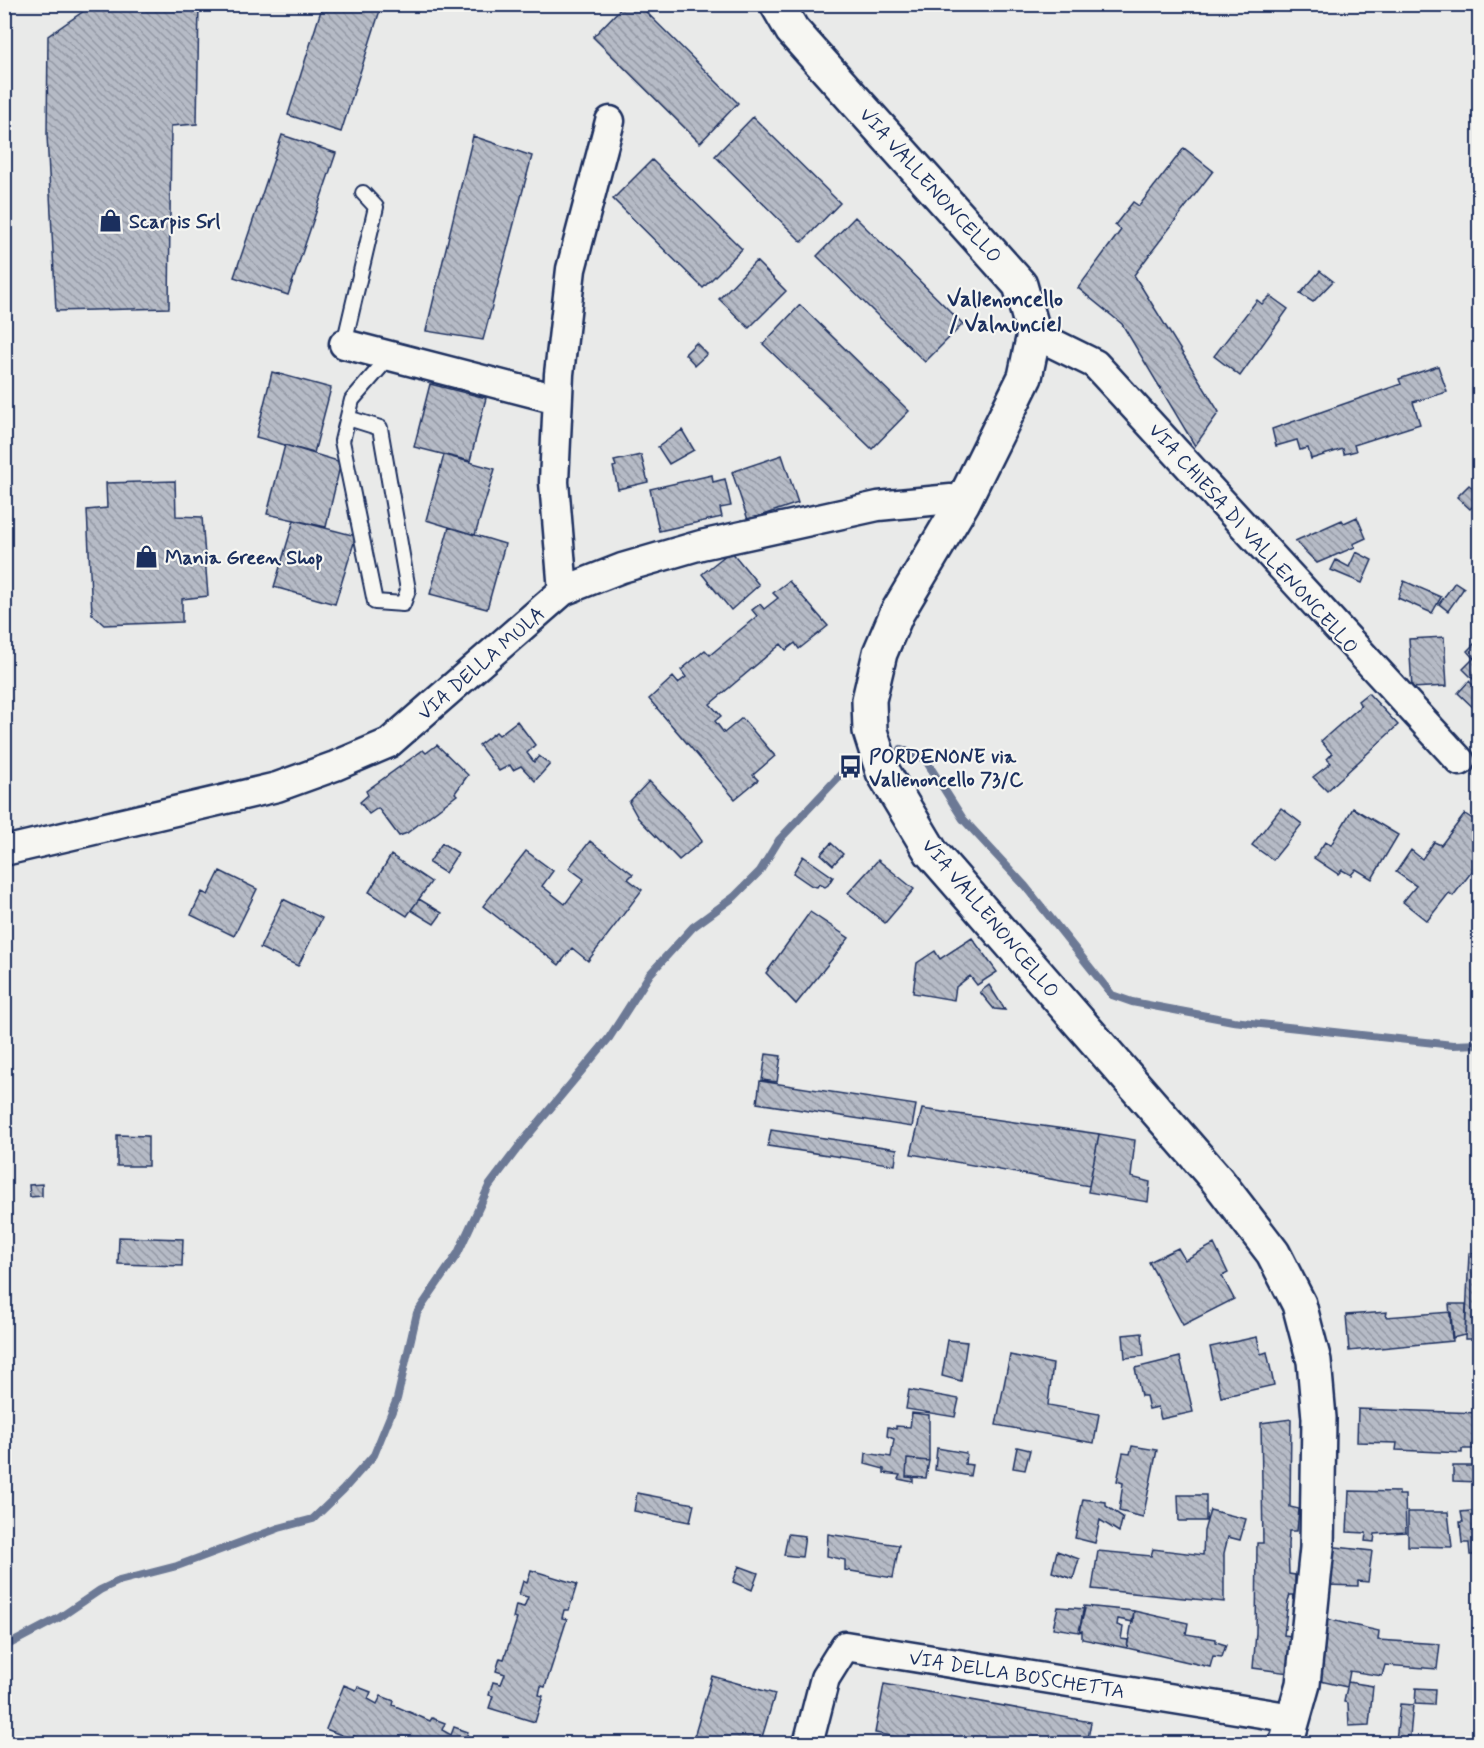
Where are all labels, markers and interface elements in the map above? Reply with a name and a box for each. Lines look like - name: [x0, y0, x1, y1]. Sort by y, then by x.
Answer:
- street label: VIA VALLENONCELLO: [853, 102, 1007, 270]
- shop icon: Scarpis Srl: [98, 208, 124, 234]
- place label: Scarpis Srl: [129, 209, 221, 236]
- district label: Vallenoncello / Valnunciel: [947, 286, 1063, 339]
- street label: VIA CHIESA DI VALLENONCELLO: [1142, 418, 1364, 660]
- shop icon: Mania Green Shop: [134, 544, 160, 570]
- place label: Mania Green Shop: [165, 545, 323, 572]
- street label: VIA DELLA MULA: [412, 601, 552, 727]
- place label: PORDENONE via Vallenoncello 73/C: [869, 744, 1024, 794]
- bus stop icon: PORDENONE via Vallenoncello 73/C: [838, 754, 864, 780]
- street label: VIA VALLENONCELLO: [915, 833, 1065, 1005]
- street label: VIA DELLA BOSCHETTA: [907, 1645, 1127, 1706]

